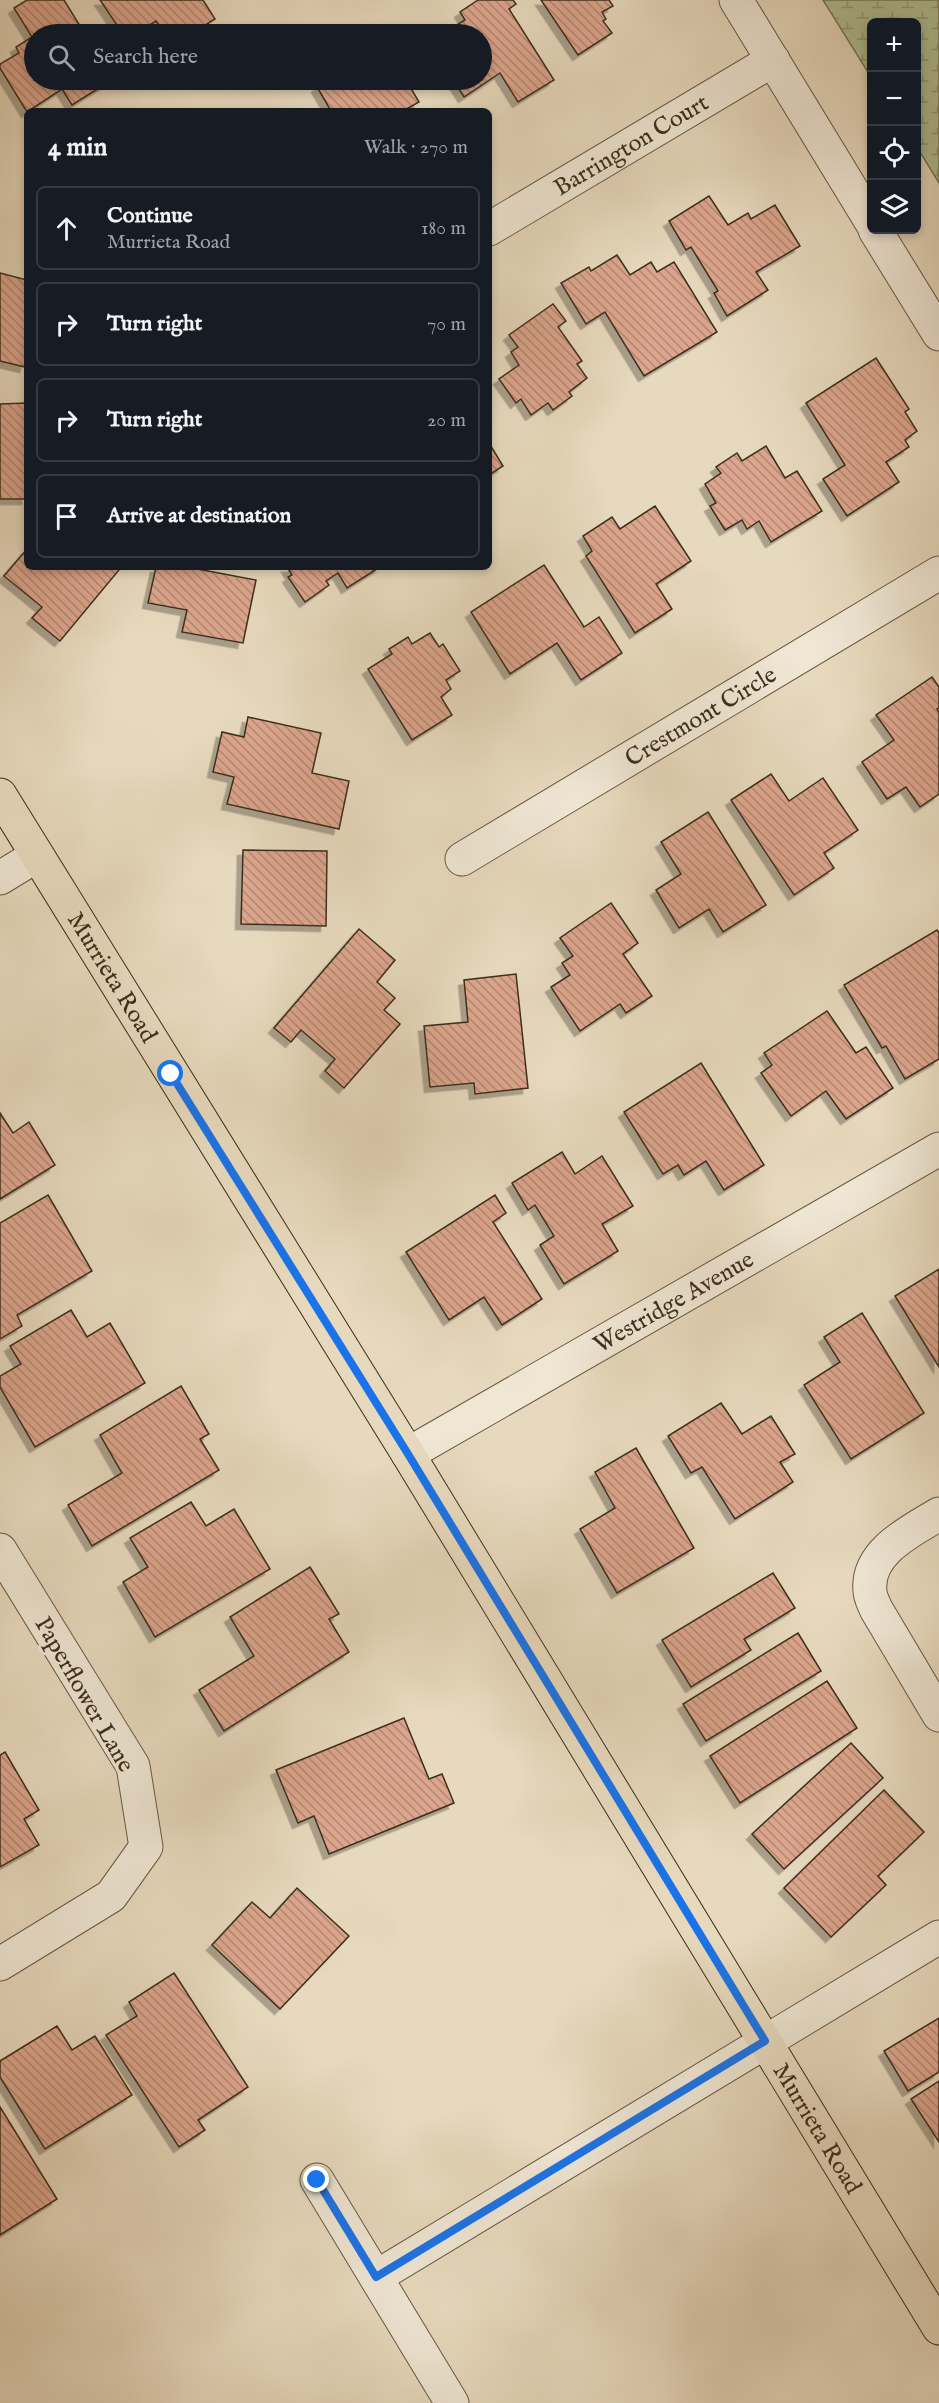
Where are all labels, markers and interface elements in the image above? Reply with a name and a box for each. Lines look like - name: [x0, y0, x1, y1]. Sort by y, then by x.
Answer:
- map controls: [867, 18, 921, 234]
- button: +: [867, 18, 921, 72]
- search box: [24, 24, 492, 90]
- icon: search: [45, 41, 78, 74]
- text: Search here: [93, 43, 198, 71]
- button: −: [867, 72, 921, 126]
- street label: Barrington Court: [549, 88, 715, 204]
- button: locate: [867, 126, 921, 180]
- text: 4 min: [48, 131, 107, 164]
- text: Walk · 270 m: [364, 135, 468, 160]
- button: layers: [867, 180, 921, 234]
- text: Continue: [107, 202, 193, 230]
- icon: ahead: [50, 212, 83, 245]
- text: 180 m: [421, 216, 466, 241]
- text: Murrieta Road: [107, 230, 230, 255]
- icon: right: [50, 308, 83, 341]
- text: Turn right: [107, 310, 202, 338]
- text: 70 m: [427, 312, 466, 337]
- icon: right: [50, 404, 83, 437]
- text: Turn right: [107, 406, 202, 434]
- text: 20 m: [427, 408, 466, 433]
- icon: arrive: [50, 500, 83, 533]
- text: Arrive at destination: [107, 502, 291, 530]
- street label: Crestmont Circle: [620, 660, 783, 775]
- street label: Murrieta Road: [59, 907, 164, 1049]
- route start: [157, 1060, 183, 1086]
- street label: Westridge Avenue: [588, 1245, 760, 1361]
- street label: Paperflower Lane: [27, 1611, 141, 1778]
- street label: Murrieta Road: [765, 2058, 868, 2200]
- route end: [303, 2166, 329, 2192]

